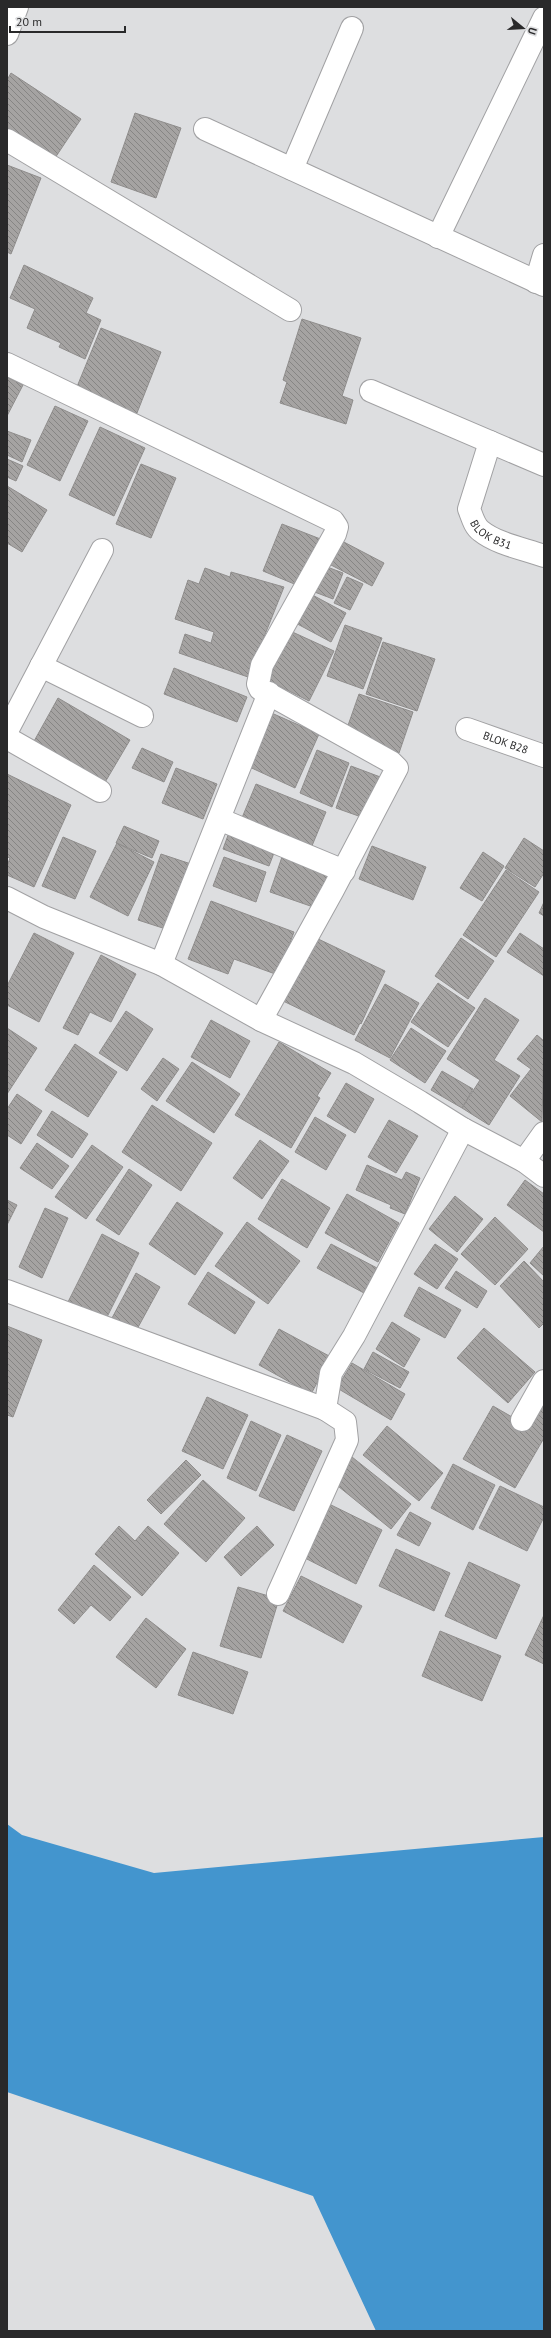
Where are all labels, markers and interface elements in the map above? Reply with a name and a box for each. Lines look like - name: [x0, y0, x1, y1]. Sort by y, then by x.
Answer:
- scale bar: [10, 8, 125, 34]
- north arrow: [503, 8, 543, 48]
- text: 20 m: [16, 14, 42, 29]
- text: U: [525, 26, 540, 37]
- street label: BLOK B31: [467, 517, 513, 552]
- street label: BLOK B28: [481, 728, 530, 757]

